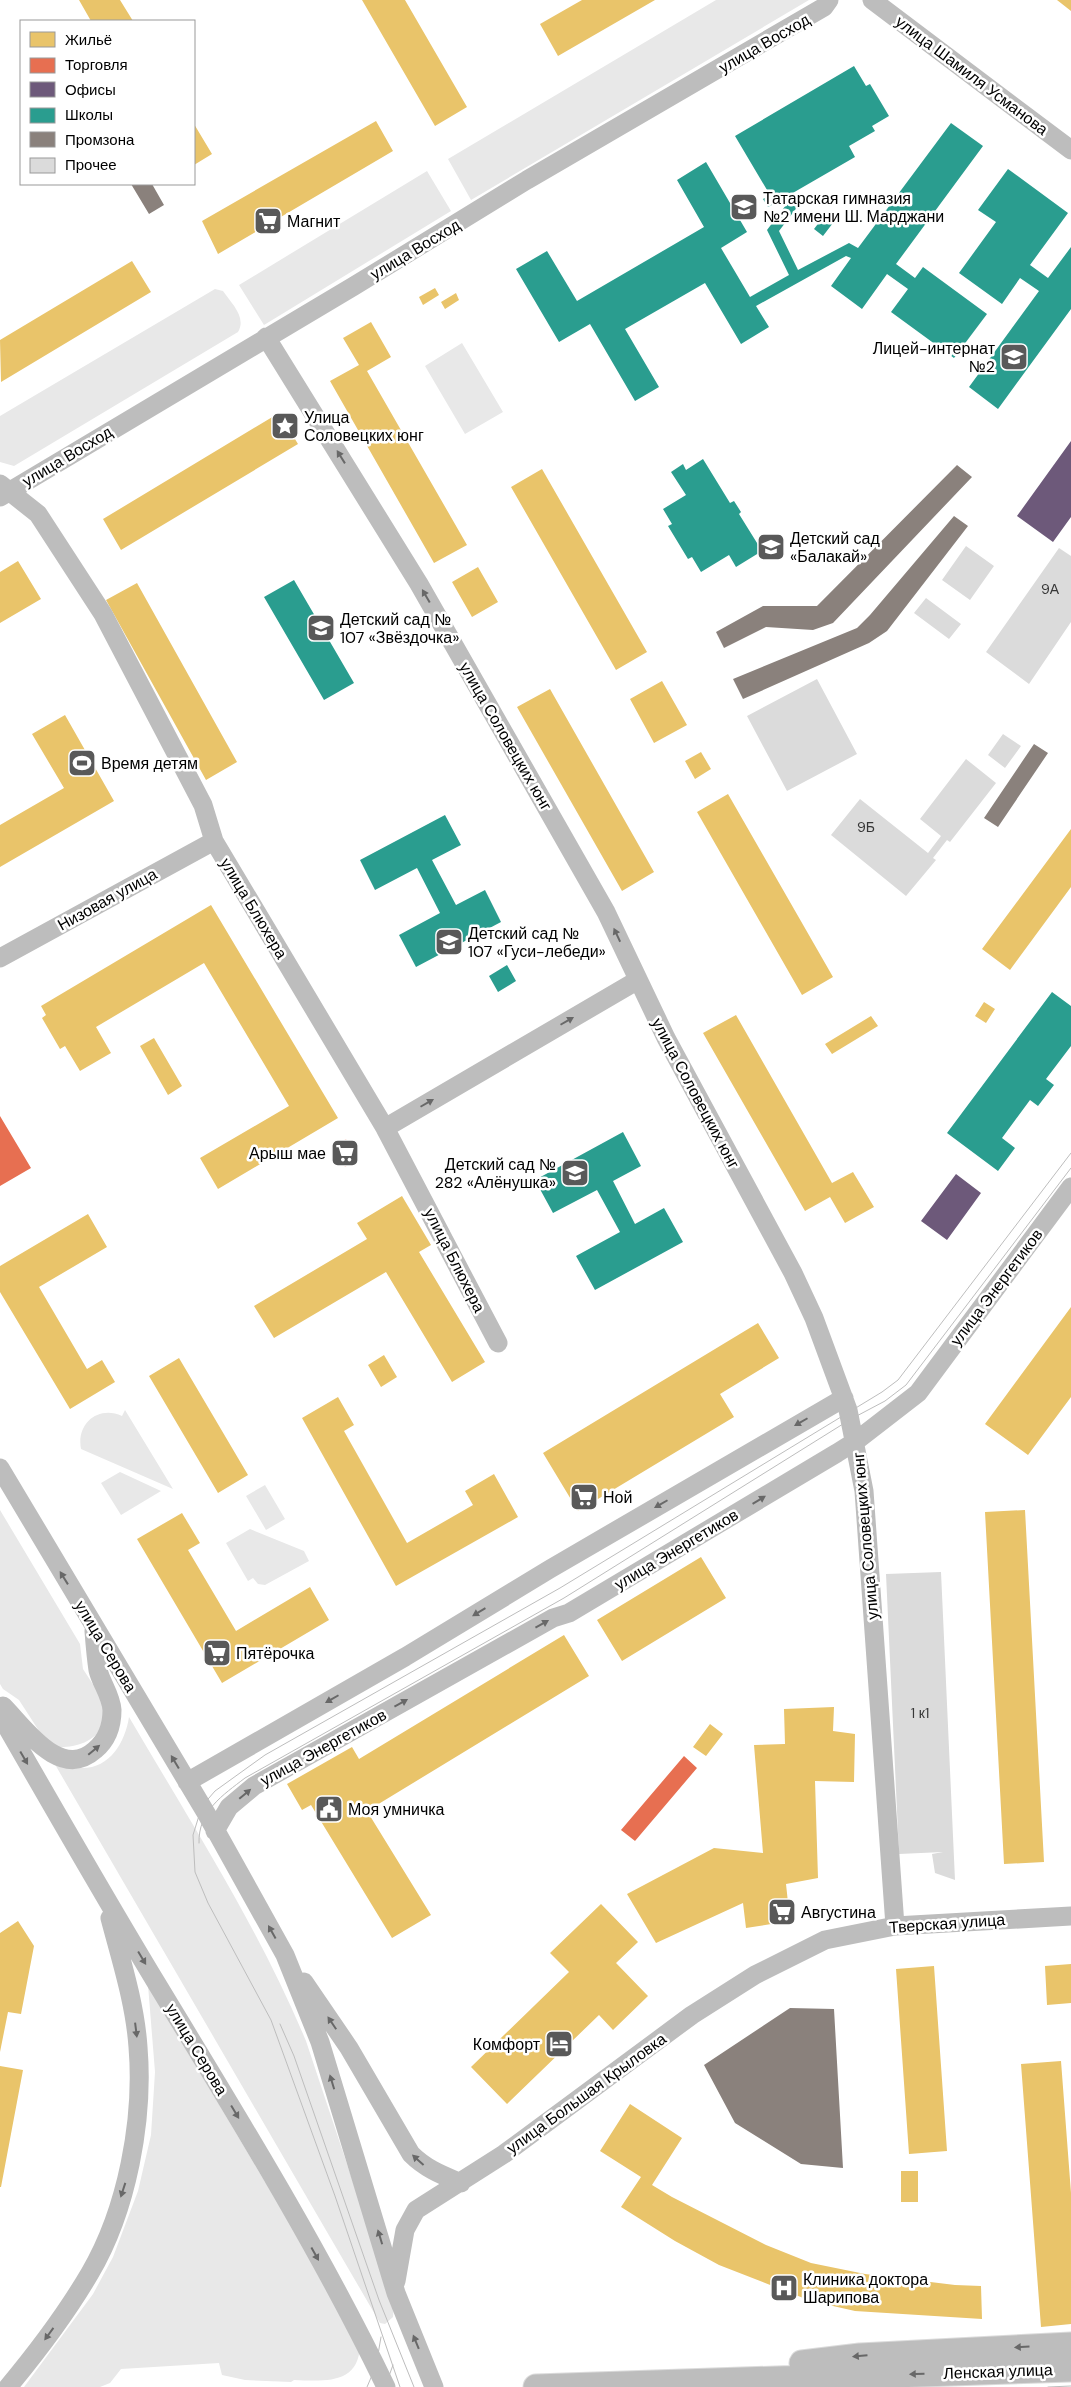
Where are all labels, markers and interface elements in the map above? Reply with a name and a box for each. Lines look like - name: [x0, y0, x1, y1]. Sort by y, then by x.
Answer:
- street label: улица Восход: [715, 9, 814, 78]
- street label: улица Шамиля Усманова: [891, 11, 1052, 140]
- legend: [20, 20, 195, 185]
- text: Жильё: [65, 30, 112, 50]
- text: Торговля: [65, 55, 128, 75]
- text: Офисы: [65, 80, 116, 100]
- text: Школы: [65, 105, 113, 125]
- text: Промзона: [65, 130, 135, 150]
- text: Прочее: [65, 155, 117, 175]
- place label: Татарская гимназия №2 имени Ш. Марджани: [763, 188, 944, 227]
- school or university icon: Татарская гимназия №2 имени Ш. Марджани: [729, 192, 759, 222]
- supermarket icon: Магнит: [253, 206, 283, 236]
- place label: Магнит: [287, 211, 341, 232]
- street label: улица Восход: [366, 214, 465, 285]
- place label: Лицей-интернат №2: [873, 338, 996, 377]
- school or university icon: Лицей-интернат №2: [999, 342, 1029, 372]
- place label: Улица Соловецких юнг: [304, 407, 424, 446]
- place icon: Улица Соловецких юнг: [270, 411, 300, 441]
- street label: улица Восход: [18, 421, 117, 492]
- one-way arrow: [336, 451, 345, 464]
- place label: Детский сад «Балакай»: [790, 528, 880, 567]
- school or university icon: Детский сад «Балакай»: [756, 532, 786, 562]
- house number: 9А: [1041, 580, 1060, 598]
- one-way arrow: [421, 589, 430, 602]
- place label: Детский сад № 107 «Звёздочка»: [340, 609, 460, 648]
- school or university icon: Детский сад № 107 «Звёздочка»: [306, 613, 336, 643]
- street label: улица Соловецких юнг: [454, 658, 557, 814]
- sports icon: Время детям: [67, 748, 97, 778]
- place label: Время детям: [101, 753, 198, 774]
- house number: 9Б: [857, 818, 875, 836]
- street label: улица Блюхера: [215, 854, 292, 963]
- street label: Низовая улица: [54, 863, 161, 935]
- place label: Детский сад № 107 «Гуси-лебеди»: [468, 923, 606, 962]
- school or university icon: Детский сад № 107 «Гуси-лебеди»: [434, 927, 464, 957]
- one-way arrow: [613, 928, 621, 942]
- street label: улица Соловецких юнг: [647, 1014, 744, 1172]
- one-way arrow: [560, 1017, 574, 1025]
- one-way arrow: [419, 1099, 434, 1107]
- supermarket icon: Арыш мае: [330, 1138, 360, 1168]
- place label: Арыш мае: [249, 1143, 326, 1164]
- place label: Детский сад № 282 «Алёнушка»: [435, 1154, 556, 1193]
- school or university icon: Детский сад № 282 «Алёнушка»: [560, 1158, 590, 1188]
- street label: улица Блюхера: [419, 1205, 490, 1316]
- street label: улица Энергетиков: [946, 1225, 1047, 1350]
- one-way arrow: [795, 1418, 808, 1427]
- street label: улица Соловецких юнг: [848, 1451, 883, 1621]
- supermarket icon: Ной: [569, 1482, 599, 1512]
- place label: Ной: [603, 1487, 632, 1508]
- one-way arrow: [752, 1495, 765, 1504]
- one-way arrow: [654, 1500, 668, 1509]
- street label: улица Энергетиков: [610, 1504, 742, 1595]
- one-way arrow: [60, 1572, 69, 1585]
- street label: улица Серова: [70, 1596, 141, 1696]
- one-way arrow: [472, 1608, 485, 1617]
- one-way arrow: [536, 1619, 549, 1628]
- supermarket icon: Пятёрочка: [202, 1638, 232, 1668]
- place label: Пятёрочка: [236, 1643, 315, 1664]
- one-way arrow: [326, 1694, 339, 1703]
- one-way arrow: [394, 1699, 407, 1708]
- street label: улица Энергетиков: [256, 1704, 390, 1791]
- house number: 1 к1: [911, 1704, 929, 1722]
- one-way arrow: [87, 1745, 100, 1756]
- one-way arrow: [20, 1751, 29, 1764]
- one-way arrow: [171, 1756, 180, 1769]
- one-way arrow: [238, 1788, 251, 1799]
- public building icon: Моя умничка: [314, 1794, 344, 1824]
- place label: Моя умничка: [348, 1799, 445, 1820]
- supermarket icon: Августина: [767, 1897, 797, 1927]
- place label: Августина: [801, 1902, 876, 1923]
- street label: Тверская улица: [888, 1909, 1006, 1938]
- one-way arrow: [267, 1925, 276, 1939]
- one-way arrow: [137, 1952, 146, 1965]
- street label: улица Серова: [161, 1999, 232, 2099]
- one-way arrow: [327, 2016, 337, 2030]
- one-way arrow: [132, 2022, 140, 2038]
- street label: улица Большая Крыловка: [502, 2028, 670, 2158]
- hotel icon: Комфорт: [544, 2029, 574, 2059]
- place label: Комфорт: [473, 2034, 541, 2055]
- one-way arrow: [328, 2075, 336, 2090]
- one-way arrow: [230, 2106, 239, 2119]
- one-way arrow: [413, 2154, 425, 2166]
- one-way arrow: [118, 2183, 126, 2198]
- one-way arrow: [376, 2230, 384, 2245]
- one-way arrow: [311, 2246, 319, 2261]
- place label: Клиника доктора Шарипова: [803, 2269, 928, 2308]
- hospital icon: Клиника доктора Шарипова: [769, 2273, 799, 2303]
- one-way arrow: [44, 2327, 55, 2340]
- one-way arrow: [412, 2334, 420, 2349]
- one-way arrow: [1014, 2344, 1030, 2352]
- one-way arrow: [852, 2352, 868, 2360]
- street label: Ленская улица: [943, 2359, 1053, 2384]
- one-way arrow: [909, 2370, 925, 2378]

